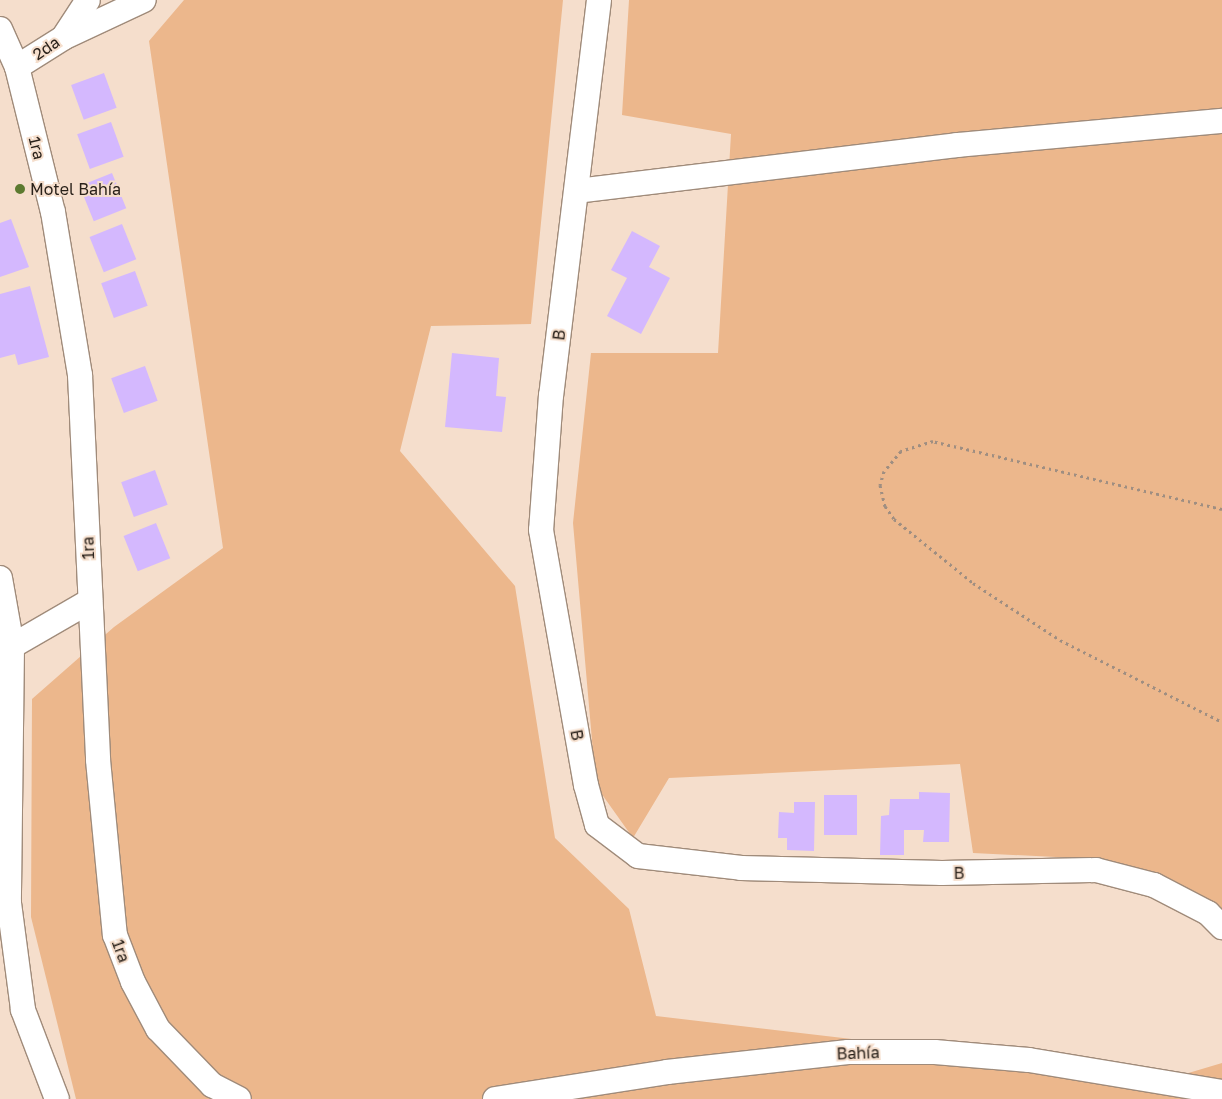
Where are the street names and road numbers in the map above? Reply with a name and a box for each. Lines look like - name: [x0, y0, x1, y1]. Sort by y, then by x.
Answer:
- street label: 2da: [29, 32, 63, 64]
- street label: 1ra: [25, 135, 49, 161]
- street label: B: [549, 329, 569, 341]
- street label: 1ra: [78, 536, 98, 560]
- street label: B: [567, 728, 587, 742]
- street label: B: [953, 863, 965, 883]
- street label: 1ra: [108, 937, 134, 965]
- street label: Bahía: [836, 1043, 880, 1063]

